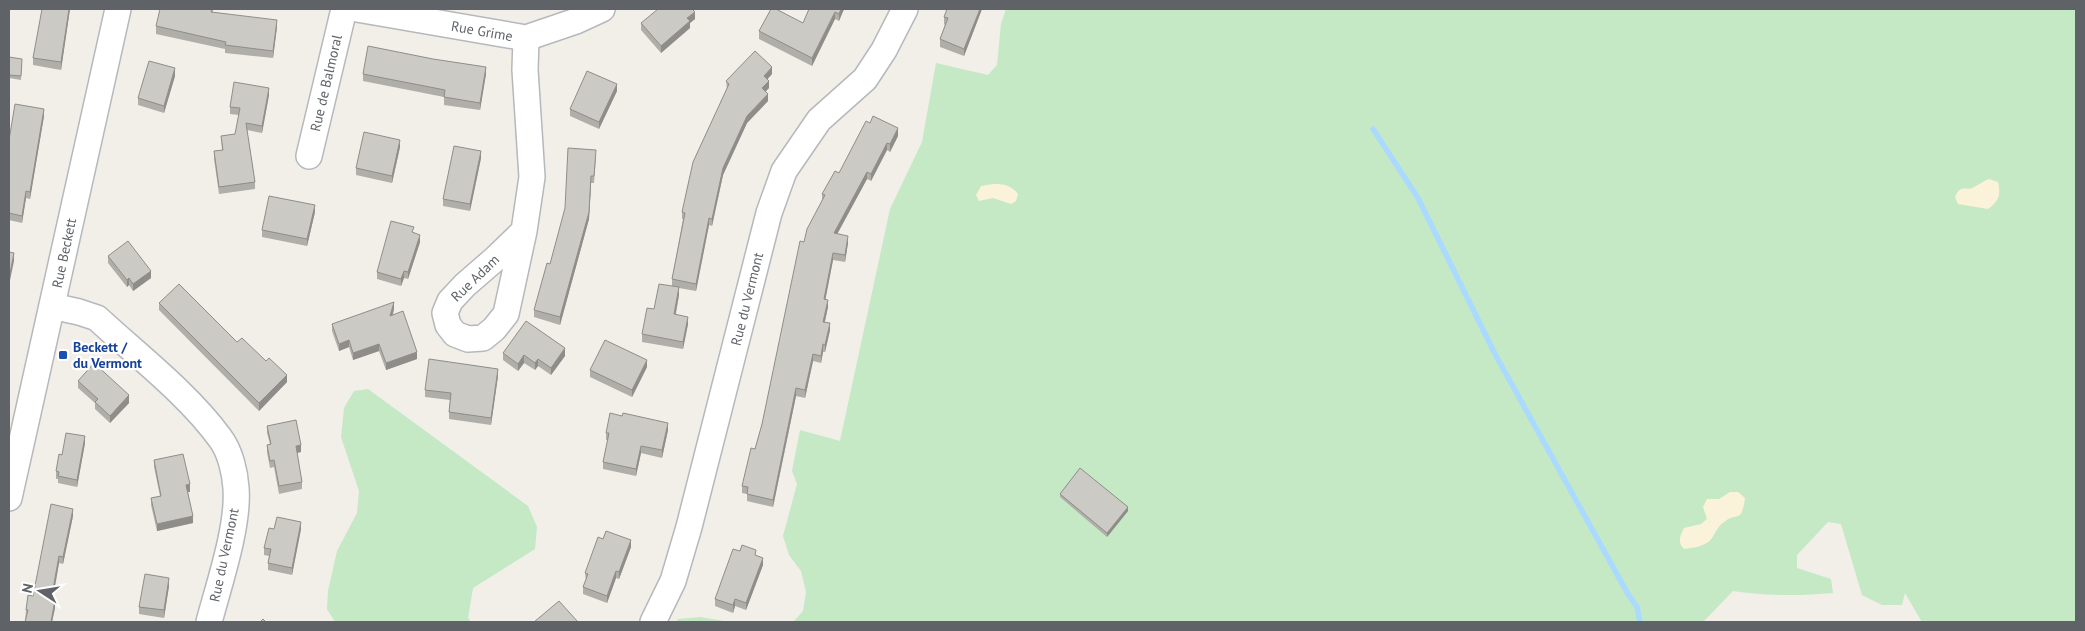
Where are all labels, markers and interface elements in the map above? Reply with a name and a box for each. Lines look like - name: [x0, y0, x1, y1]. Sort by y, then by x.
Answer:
- street label: Rue Grime: [450, 17, 514, 45]
- street label: Rue de Balmoral: [306, 33, 346, 133]
- street label: Rue Beckett: [48, 216, 80, 290]
- street label: Rue du Vermont: [727, 250, 767, 347]
- street label: Rue Adam: [447, 251, 503, 305]
- place label: Beckett / du Vermont: [73, 338, 142, 372]
- marker: Beckett / du Vermont: [57, 349, 69, 361]
- street label: Rue du Vermont: [205, 506, 243, 603]
- north arrow: [15, 566, 65, 616]
- text: N: [18, 582, 37, 595]

